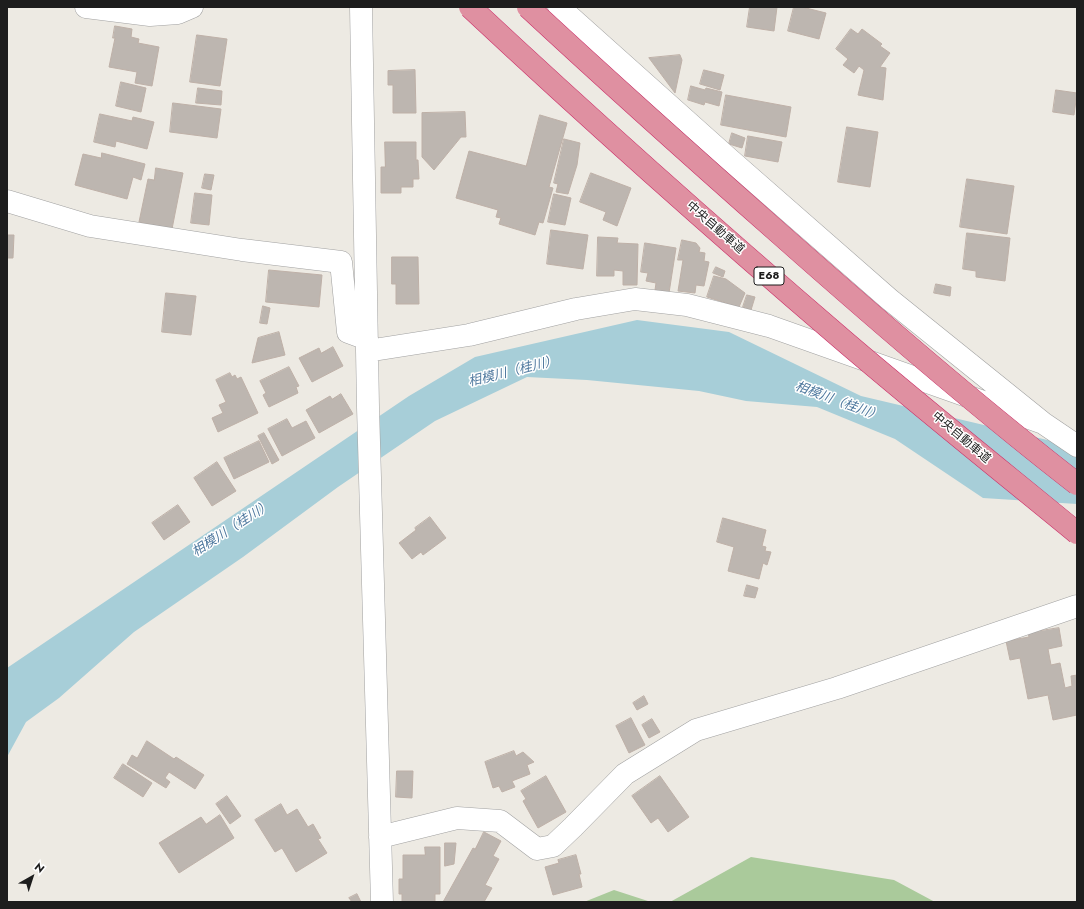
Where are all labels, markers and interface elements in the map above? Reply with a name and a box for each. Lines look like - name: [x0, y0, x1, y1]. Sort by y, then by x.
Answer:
- street label: 中央自動車道: [683, 199, 747, 257]
- road number: E68: [754, 267, 784, 285]
- water label: 相模川（桂川）: [467, 353, 559, 391]
- water label: 相模川（桂川）: [793, 379, 883, 425]
- street label: 中央自動車道: [929, 409, 993, 467]
- water label: 相模川（桂川）: [190, 498, 274, 560]
- north arrow: [12, 857, 52, 897]
- text: N: [31, 859, 48, 877]

